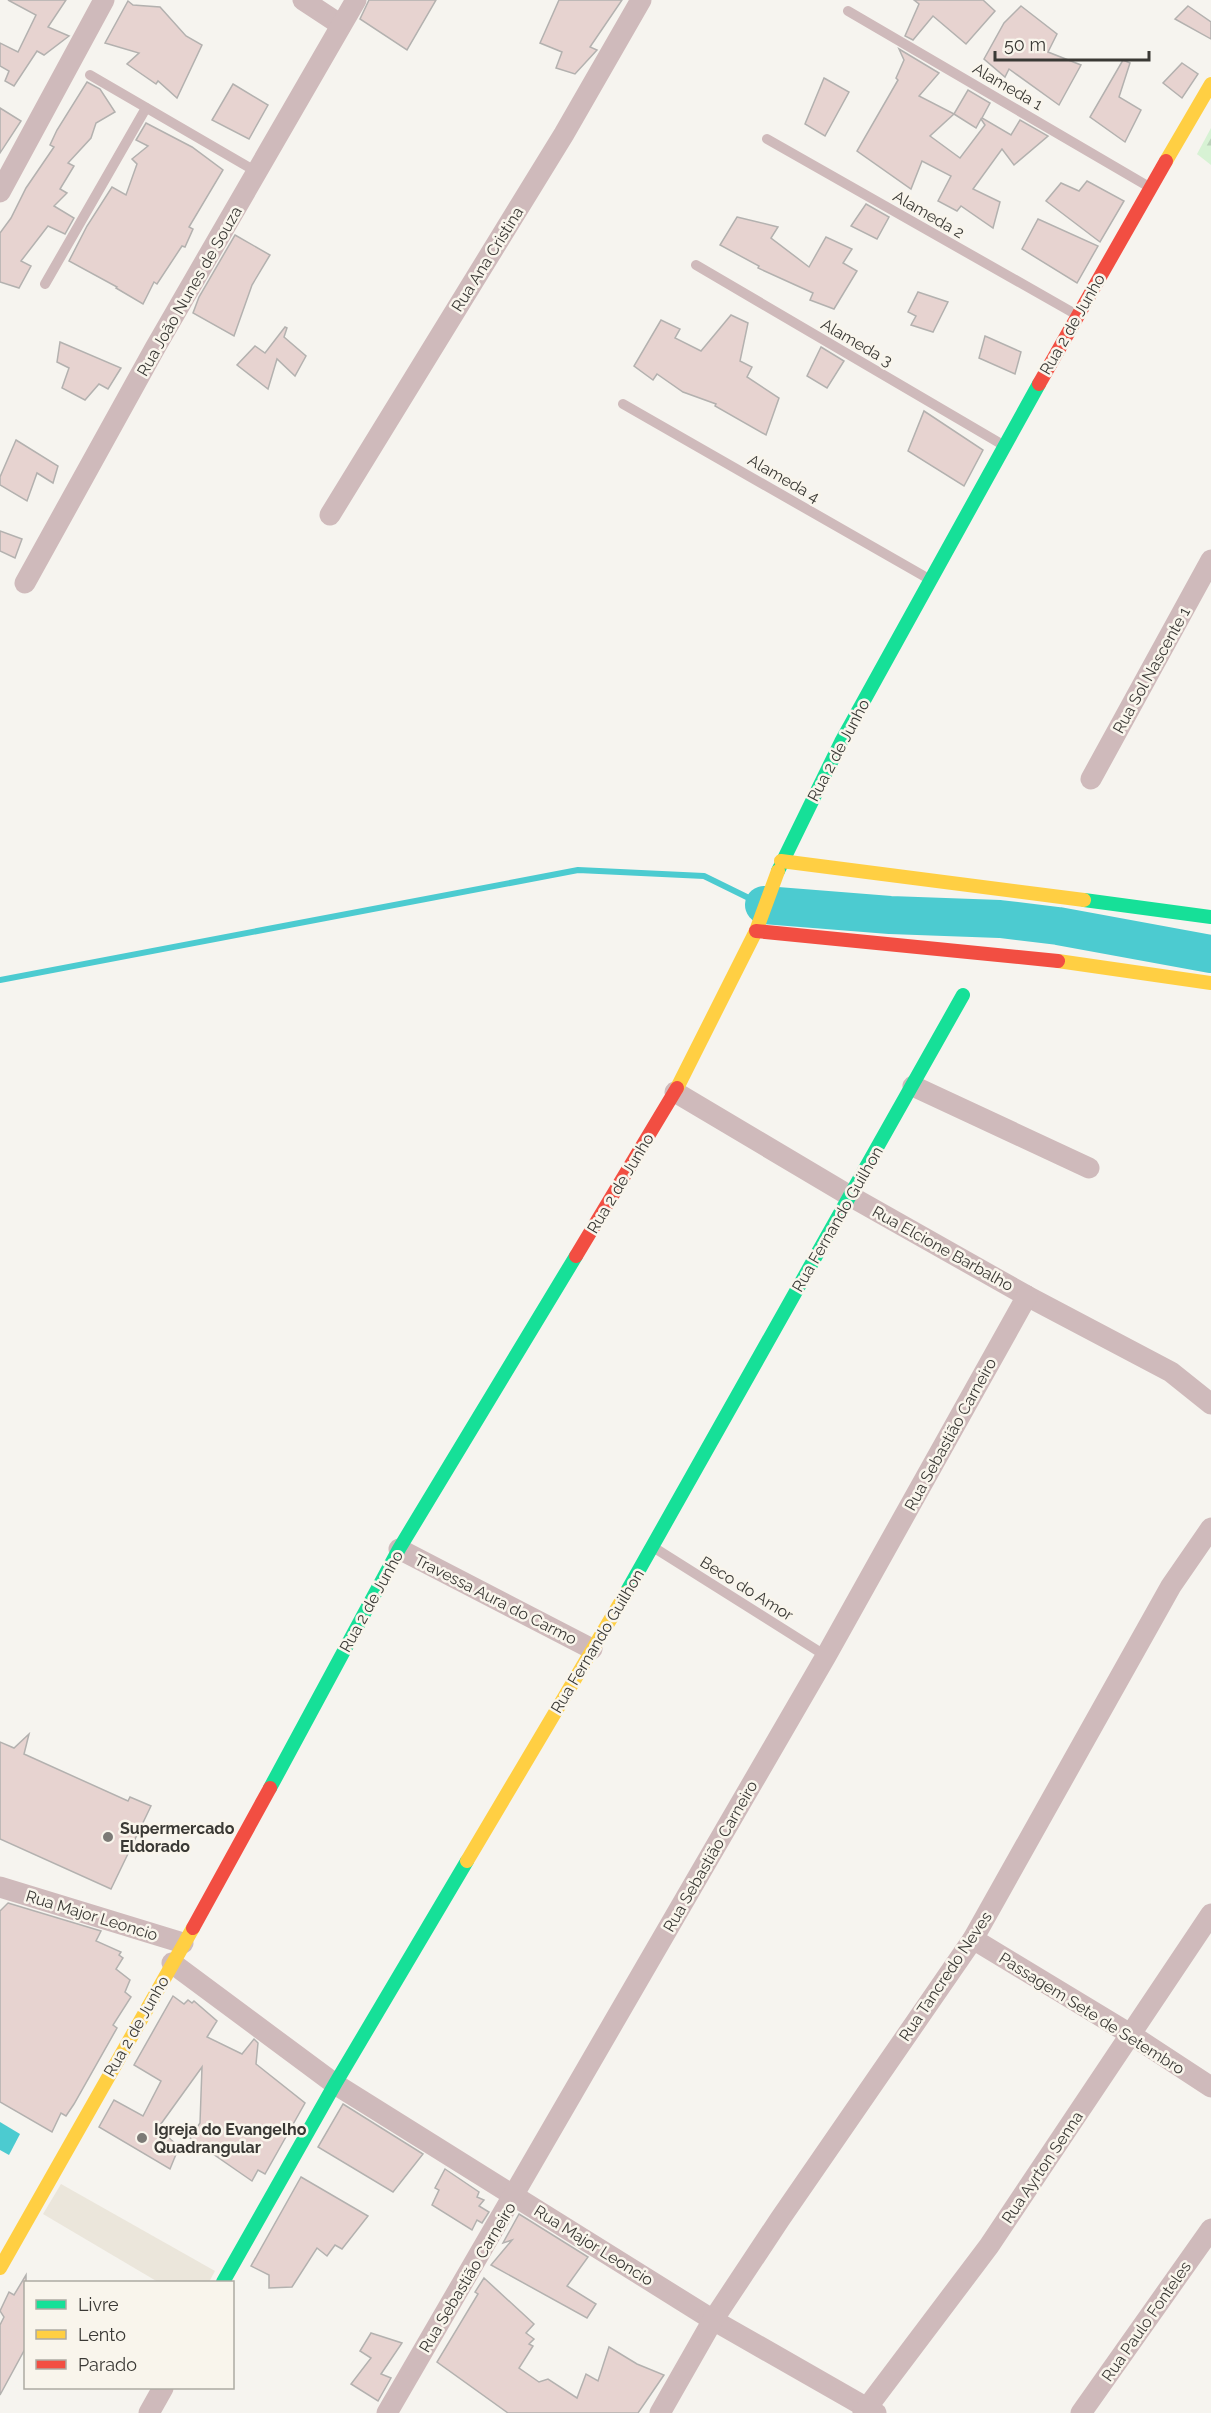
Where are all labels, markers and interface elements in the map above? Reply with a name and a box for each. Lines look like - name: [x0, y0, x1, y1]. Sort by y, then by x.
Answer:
- scale bar: [995, 24, 1150, 62]
- text: 50 m: [1004, 34, 1046, 55]
- street label: Alameda 1: [969, 59, 1046, 114]
- street label: Alameda 2: [890, 186, 968, 242]
- street label: Rua João Nunes de Souza: [133, 203, 246, 379]
- street label: Rua Ana Cristina: [448, 203, 527, 315]
- street label: Rua 2 de Junho: [1036, 270, 1109, 378]
- street label: Alameda 3: [818, 314, 896, 370]
- street label: Alameda 4: [745, 450, 823, 507]
- street label: Rua Sol Nascente 1: [1109, 604, 1194, 737]
- street label: Rua 2 de Junho: [803, 696, 873, 805]
- street label: Rua 2 de Junho: [583, 1130, 658, 1237]
- street label: Rua Fernando Guilhon: [788, 1143, 887, 1295]
- street label: Rua Elcione Barbalho: [869, 1202, 1017, 1295]
- street label: Rua Sebastião Carneiro: [901, 1355, 1000, 1514]
- street label: Rua 2 de Junho: [336, 1547, 407, 1655]
- street label: Travessa Aura do Carmo: [412, 1550, 580, 1649]
- street label: Beco do Amor: [697, 1552, 797, 1625]
- street label: Rua Fernando Guilhon: [547, 1566, 648, 1717]
- street label: Rua Sebastião Carneiro: [659, 1777, 762, 1935]
- place label: Supermercado Eldorado: [120, 1819, 235, 1856]
- marker: Supermercado Eldorado: [101, 1830, 115, 1844]
- street label: Rua Major Leoncio: [24, 1886, 160, 1945]
- street label: Rua Tancredo Neves: [895, 1908, 996, 2045]
- street label: Passagem Sete de Setembro: [996, 1948, 1188, 2078]
- street label: Rua 2 de Junho: [100, 1972, 173, 2080]
- street label: Rua Ayrton Senna: [998, 2108, 1087, 2227]
- place label: Igreja do Evangelho Quadrangular: [154, 2120, 307, 2157]
- marker: Igreja do Evangelho Quadrangular: [135, 2131, 149, 2145]
- street label: Rua Sebastião Carneiro: [415, 2199, 520, 2356]
- street label: Rua Major Leoncio: [531, 2201, 657, 2290]
- street label: Rua Paulo Fonteles: [1098, 2257, 1195, 2385]
- legend: [24, 2281, 234, 2389]
- text: Livre: [78, 2294, 119, 2315]
- text: Lento: [78, 2324, 126, 2345]
- text: Parado: [78, 2354, 137, 2375]

